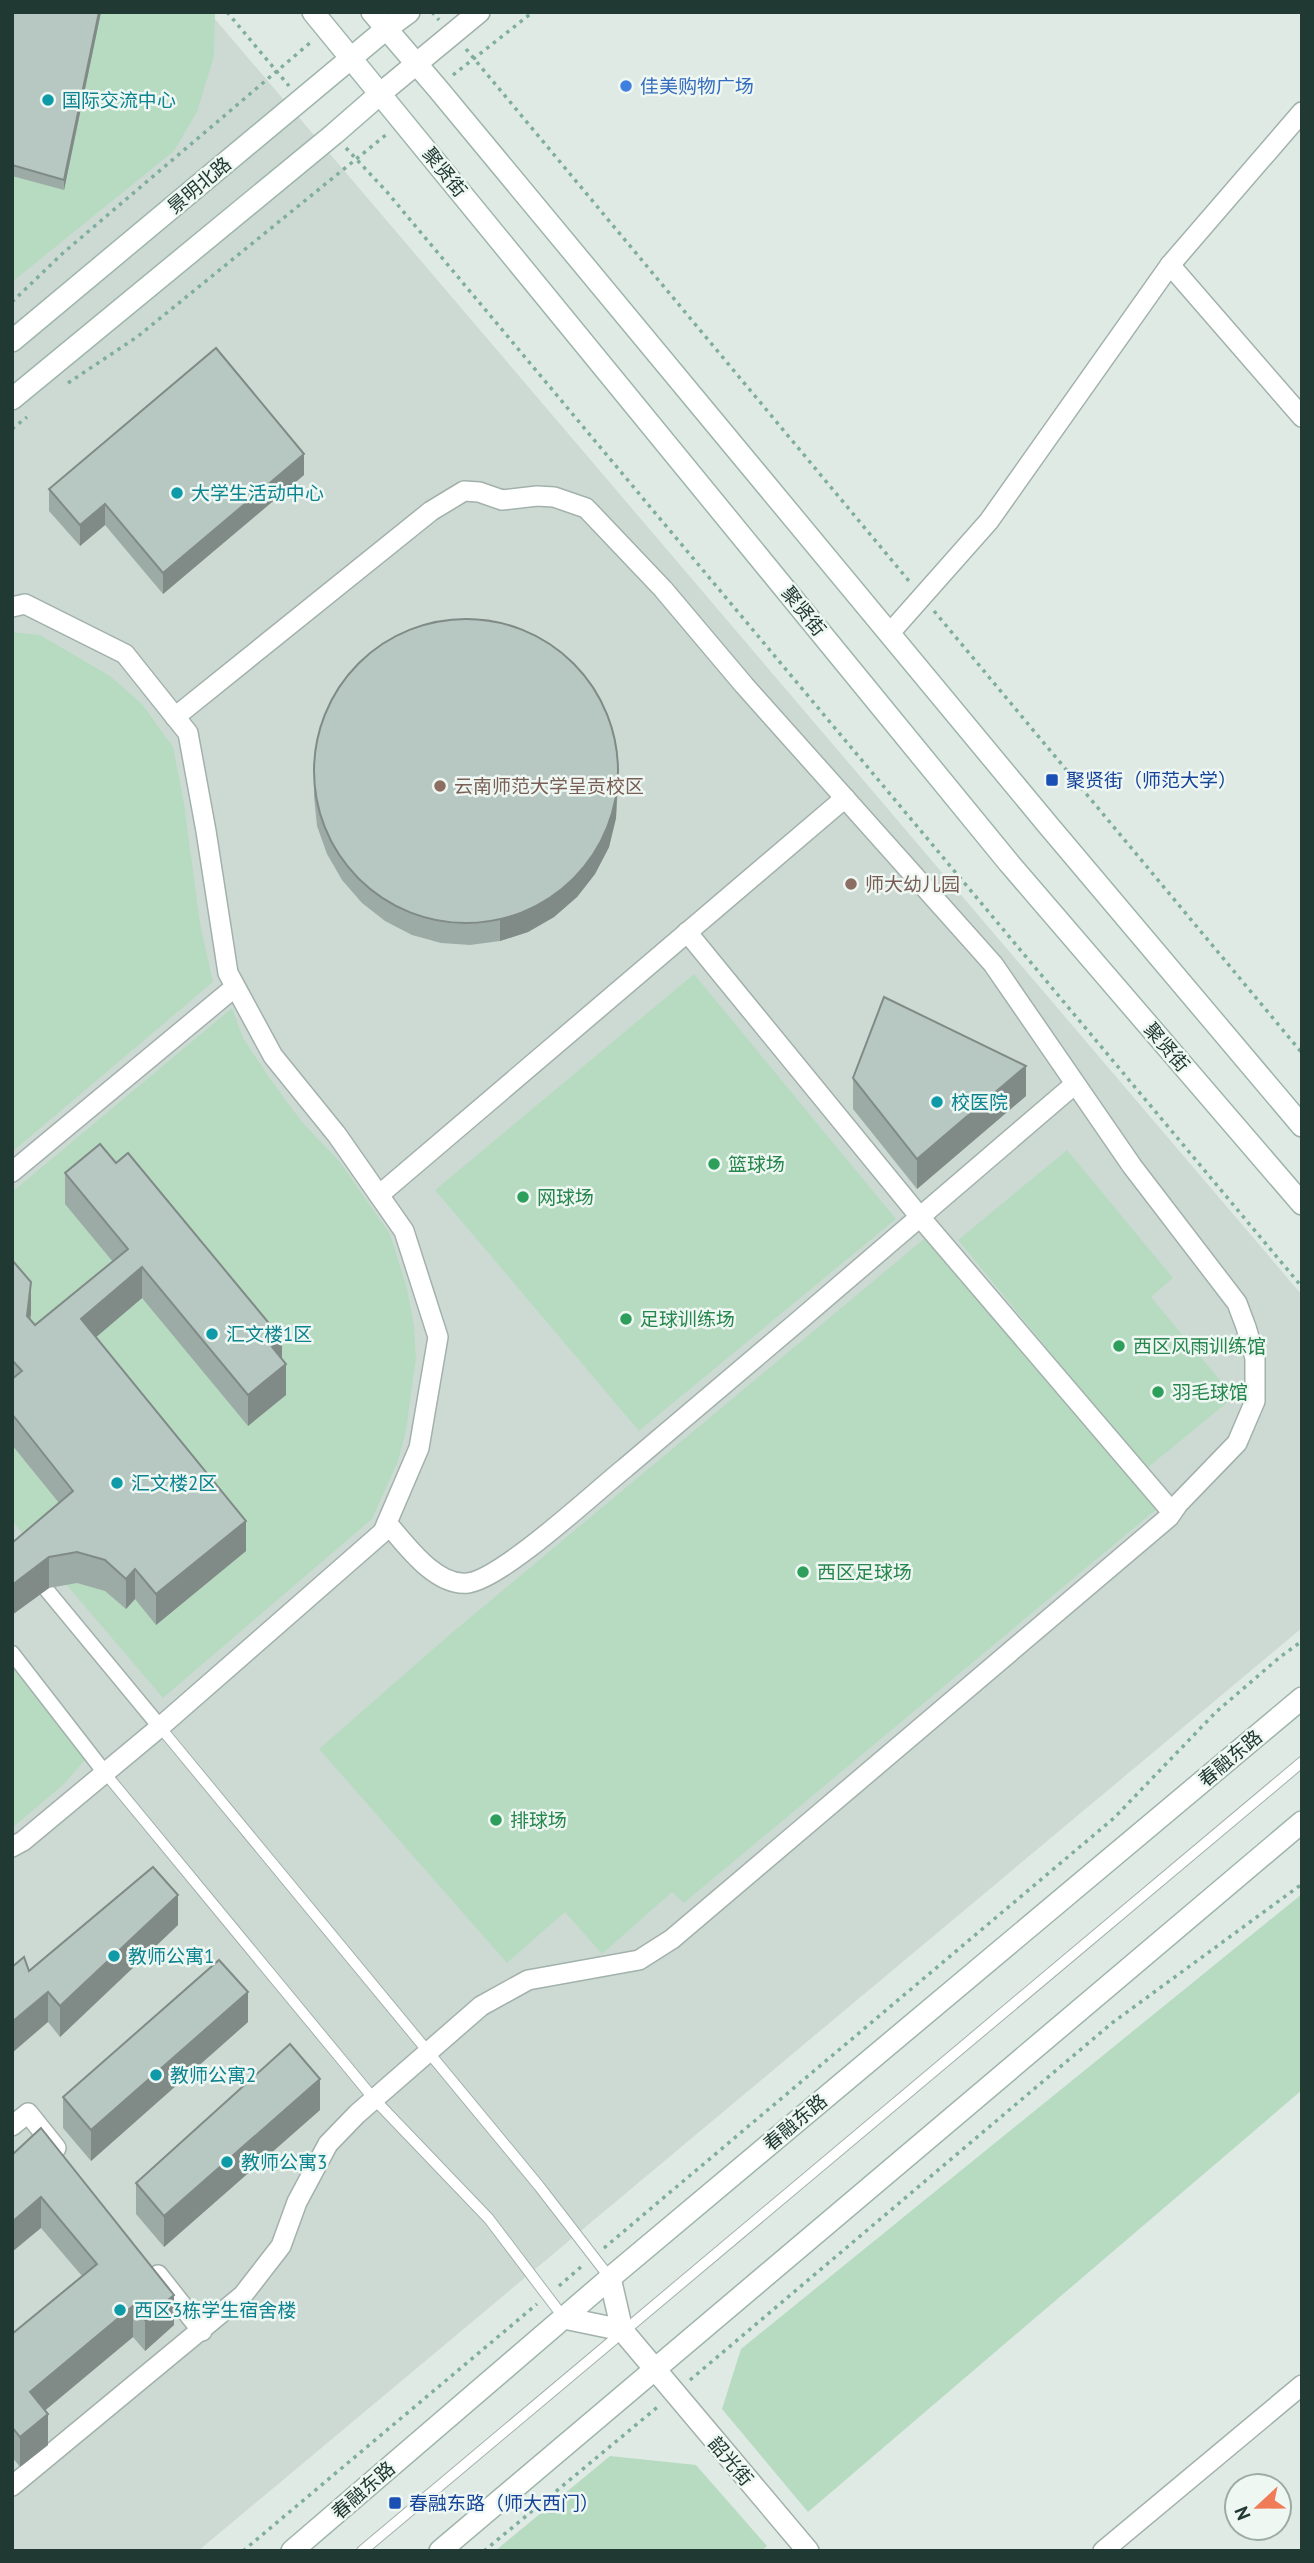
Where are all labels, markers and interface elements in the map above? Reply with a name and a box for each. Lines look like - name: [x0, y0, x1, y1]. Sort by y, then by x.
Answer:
- place label: 佳美购物广场: [640, 74, 754, 98]
- marker: 佳美购物广场: [618, 78, 634, 94]
- place label: 国际交流中心: [62, 88, 176, 112]
- marker: 国际交流中心: [40, 92, 56, 108]
- street label: 聚贤街: [418, 142, 472, 202]
- street label: 景明北路: [162, 151, 236, 219]
- place label: 大学生活动中心: [191, 481, 324, 505]
- marker: 大学生活动中心: [169, 485, 185, 501]
- street label: 聚贤街: [777, 581, 831, 641]
- place label: 聚贤街（师范大学）: [1066, 768, 1237, 792]
- marker: 聚贤街（师范大学）: [1044, 772, 1060, 788]
- place label: 云南师范大学呈贡校区: [454, 774, 644, 798]
- marker: 云南师范大学呈贡校区: [432, 778, 448, 794]
- place label: 师大幼儿园: [865, 872, 960, 896]
- marker: 师大幼儿园: [843, 876, 859, 892]
- street label: 聚贤街: [1139, 1018, 1195, 1076]
- place label: 校医院: [951, 1090, 1008, 1114]
- marker: 校医院: [929, 1094, 945, 1110]
- place label: 篮球场: [728, 1152, 785, 1176]
- marker: 篮球场: [706, 1156, 722, 1172]
- place label: 网球场: [537, 1185, 594, 1209]
- marker: 网球场: [515, 1189, 531, 1205]
- place label: 足球训练场: [640, 1307, 735, 1331]
- marker: 足球训练场: [618, 1311, 634, 1327]
- place label: 汇文楼1区: [226, 1322, 312, 1346]
- marker: 汇文楼1区: [204, 1326, 220, 1342]
- place label: 西区风雨训练馆: [1133, 1334, 1266, 1358]
- marker: 西区风雨训练馆: [1111, 1338, 1127, 1354]
- place label: 羽毛球馆: [1172, 1380, 1248, 1404]
- marker: 羽毛球馆: [1150, 1384, 1166, 1400]
- place label: 汇文楼2区: [131, 1471, 217, 1495]
- marker: 汇文楼2区: [109, 1475, 125, 1491]
- place label: 西区足球场: [817, 1560, 912, 1584]
- marker: 西区足球场: [795, 1564, 811, 1580]
- street label: 春融东路: [1193, 1724, 1267, 1792]
- place label: 排球场: [510, 1808, 567, 1832]
- marker: 排球场: [488, 1812, 504, 1828]
- place label: 教师公寓1: [128, 1944, 214, 1968]
- marker: 教师公寓1: [106, 1948, 122, 1964]
- place label: 教师公寓2: [170, 2063, 256, 2087]
- marker: 教师公寓2: [148, 2067, 164, 2083]
- street label: 春融东路: [758, 2088, 832, 2156]
- place label: 教师公寓3: [241, 2150, 327, 2174]
- marker: 教师公寓3: [219, 2154, 235, 2170]
- place label: 西区3栋学生宿舍楼: [134, 2298, 296, 2322]
- marker: 西区3栋学生宿舍楼: [112, 2302, 128, 2318]
- street label: 韶光街: [703, 2431, 759, 2491]
- street label: 春融东路: [326, 2456, 400, 2524]
- north arrow: [1223, 2472, 1293, 2542]
- place label: 春融东路（师大西门）: [409, 2491, 599, 2515]
- marker: 春融东路（师大西门）: [387, 2495, 403, 2511]
- text: N: [1229, 2503, 1256, 2524]

